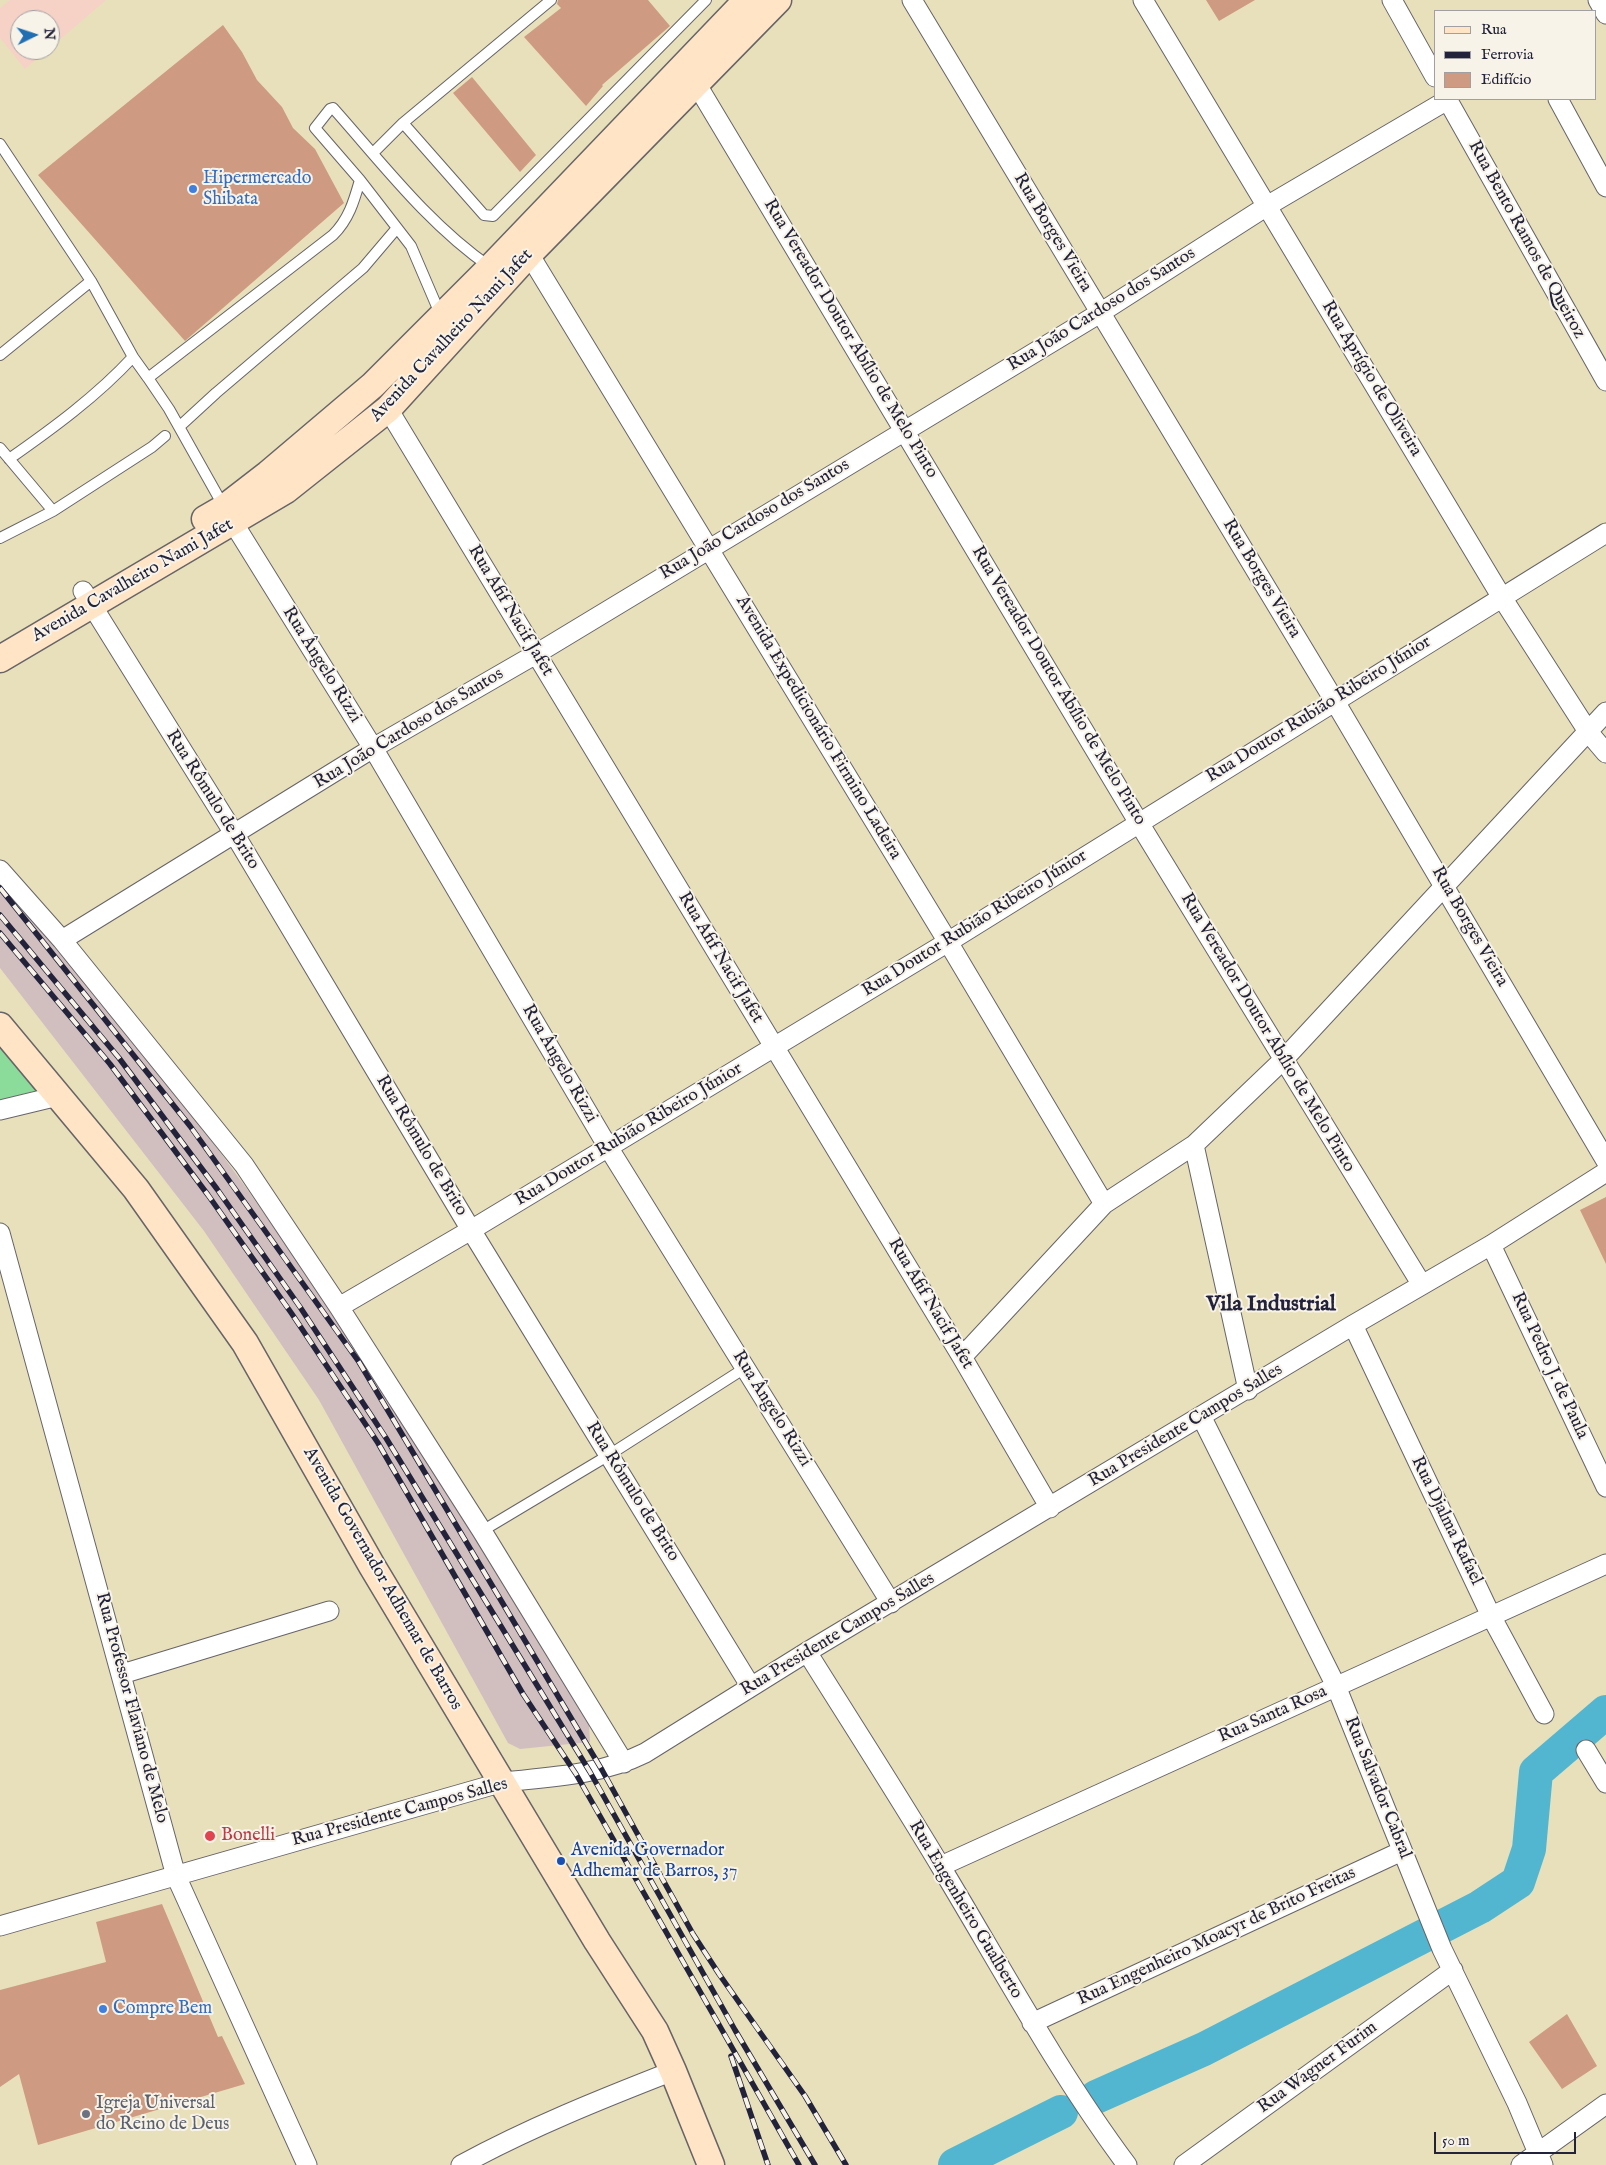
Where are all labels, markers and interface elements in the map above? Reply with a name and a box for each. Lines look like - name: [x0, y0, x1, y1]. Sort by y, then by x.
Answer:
- north arrow: [10, 10, 60, 60]
- legend: [1434, 10, 1596, 100]
- text: Rua: [1481, 20, 1507, 39]
- text: N: [40, 27, 58, 41]
- text: Ferrovia: [1481, 45, 1533, 64]
- text: Edifício: [1481, 70, 1531, 89]
- street label: Rua Bento Ramos de Queiroz: [1463, 137, 1589, 343]
- place label: Hipermercado Shibata: [203, 168, 311, 210]
- street label: Rua Borges Vieira: [1008, 170, 1096, 296]
- marker: Hipermercado Shibata: [187, 183, 199, 195]
- street label: Rua Vereador Doutor Abílio de Melo Pinto: [758, 196, 942, 482]
- street label: Rua João Cardoso dos Santos: [1004, 243, 1200, 377]
- street label: Avenida Cavalheiro Nami Jafet: [366, 245, 538, 427]
- street label: Rua Aprígio de Oliveira: [1316, 297, 1426, 461]
- street label: Rua João Cardoso dos Santos: [656, 455, 854, 585]
- street label: Avenida Cavalheiro Nami Jafet: [29, 515, 237, 647]
- street label: Rua Borges Vieira: [1217, 516, 1305, 642]
- street label: Rua Afif Nacif Jafet: [462, 542, 558, 680]
- street label: Rua Vereador Doutor Abílio de Melo Pinto: [966, 543, 1150, 829]
- street label: Avenida Expedicionário Firmino Ladeira: [730, 592, 906, 864]
- street label: Rua Ângelo Rizzi: [277, 603, 365, 727]
- street label: Rua Doutor Rubião Ribeiro Júnior: [1203, 632, 1435, 788]
- street label: Rua João Cardoso dos Santos: [310, 664, 508, 794]
- street label: Rua Rômulo de Brito: [160, 726, 264, 874]
- street label: Rua Doutor Rubião Ribeiro Júnior: [859, 846, 1091, 1002]
- street label: Rua Borges Vieira: [1426, 863, 1512, 991]
- street label: Rua Afif Nacif Jafet: [672, 889, 768, 1027]
- street label: Rua Vereador Doutor Abílio de Melo Pinto: [1175, 890, 1359, 1176]
- street label: Rua Ângelo Rizzi: [516, 1001, 602, 1127]
- street label: Rua Doutor Rubião Ribeiro Júnior: [512, 1058, 746, 1212]
- street label: Rua Rômulo de Brito: [370, 1072, 472, 1220]
- street label: Rua Afif Nacif Jafet: [882, 1235, 978, 1373]
- street label: Rua Pedro J. de Paula: [1506, 1289, 1592, 1443]
- district label: Vila Industrial: [1206, 1292, 1336, 1318]
- street label: Rua Ângelo Rizzi: [727, 1347, 815, 1471]
- street label: Rua Presidente Campos Salles: [1085, 1359, 1287, 1493]
- street label: Rua Rômulo de Brito: [580, 1418, 684, 1566]
- street label: Avenida Governador Adhemar de Barros: [298, 1444, 466, 1714]
- street label: Rua Djalma Rafael: [1405, 1453, 1487, 1589]
- street label: Rua Presidente Campos Salles: [737, 1568, 939, 1702]
- street label: Rua Professor Flaviano de Melo: [90, 1590, 172, 1826]
- street label: Rua Santa Rosa: [1215, 1681, 1331, 1749]
- street label: Rua Salvador Cabral: [1339, 1714, 1415, 1862]
- street label: Rua Presidente Campos Salles: [290, 1774, 510, 1852]
- street label: Rua Engenheiro Gualberto: [903, 1817, 1027, 2003]
- place label: Bonelli: [221, 1825, 275, 1847]
- marker: Bonelli: [203, 1829, 217, 1843]
- place label: Avenida Governador Adhemar de Barros, 37: [571, 1840, 737, 1882]
- marker: Avenida Governador Adhemar de Barros, 37: [555, 1855, 567, 1867]
- street label: Rua Engenheiro Moacyr de Brito Freitas: [1074, 1863, 1360, 2011]
- place label: Compre Bem: [113, 1998, 212, 2020]
- marker: Compre Bem: [97, 2003, 109, 2015]
- street label: Rua Wagner Furim: [1254, 2017, 1382, 2119]
- place label: Igreja Universal do Reino de Deus: [96, 2093, 229, 2136]
- marker: Igreja Universal do Reino de Deus: [80, 2108, 92, 2120]
- scale bar: [1436, 2122, 1578, 2154]
- text: 50 m: [1442, 2131, 1470, 2150]

